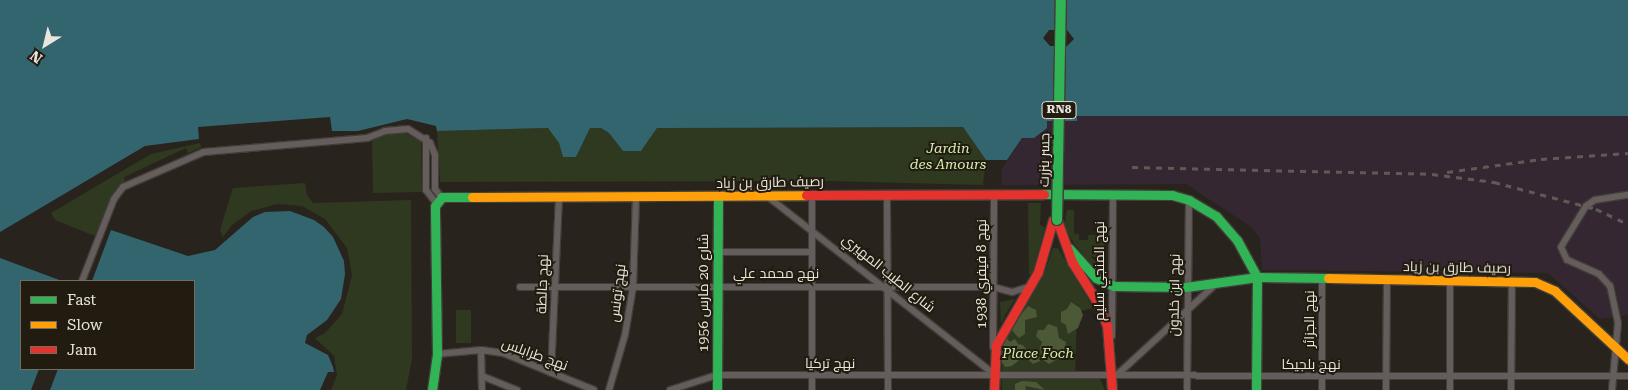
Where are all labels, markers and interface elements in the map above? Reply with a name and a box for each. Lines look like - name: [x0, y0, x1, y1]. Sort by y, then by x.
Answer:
- north arrow: [20, 20, 70, 70]
- text: N: [27, 47, 45, 67]
- road number: RN8: [1042, 100, 1076, 120]
- street label: جسر بنزرت: [1035, 133, 1053, 187]
- park label: Jardin des Amours: [910, 140, 986, 172]
- street label: رصيف طارق بن زياد: [716, 173, 824, 191]
- street label: نهج 8 فيفري 1938: [973, 219, 989, 329]
- street label: نهج المنجي سليم: [1091, 221, 1107, 321]
- street label: شارع الطيب المهيري: [839, 230, 939, 316]
- street label: شارع 20 مارس 1956: [695, 234, 711, 352]
- street label: نهج جالطة: [533, 254, 551, 314]
- street label: نهج ابن خلدون: [1165, 254, 1183, 336]
- street label: رصيف طارق بن زياد: [1403, 258, 1511, 276]
- street label: نهج تونس: [605, 263, 629, 323]
- street label: نهج محمد علي: [733, 265, 819, 281]
- legend: [20, 280, 195, 370]
- street label: نهج الجزائر: [1301, 290, 1317, 348]
- text: Fast: [67, 291, 96, 309]
- text: Slow: [67, 316, 102, 334]
- street label: نهج طرابلس: [500, 334, 570, 374]
- text: Jam: [67, 341, 97, 359]
- park label: Place Foch: [1002, 345, 1074, 361]
- street label: نهج تركيا: [805, 355, 855, 371]
- street label: نهج بلجيكا: [1281, 356, 1341, 372]

